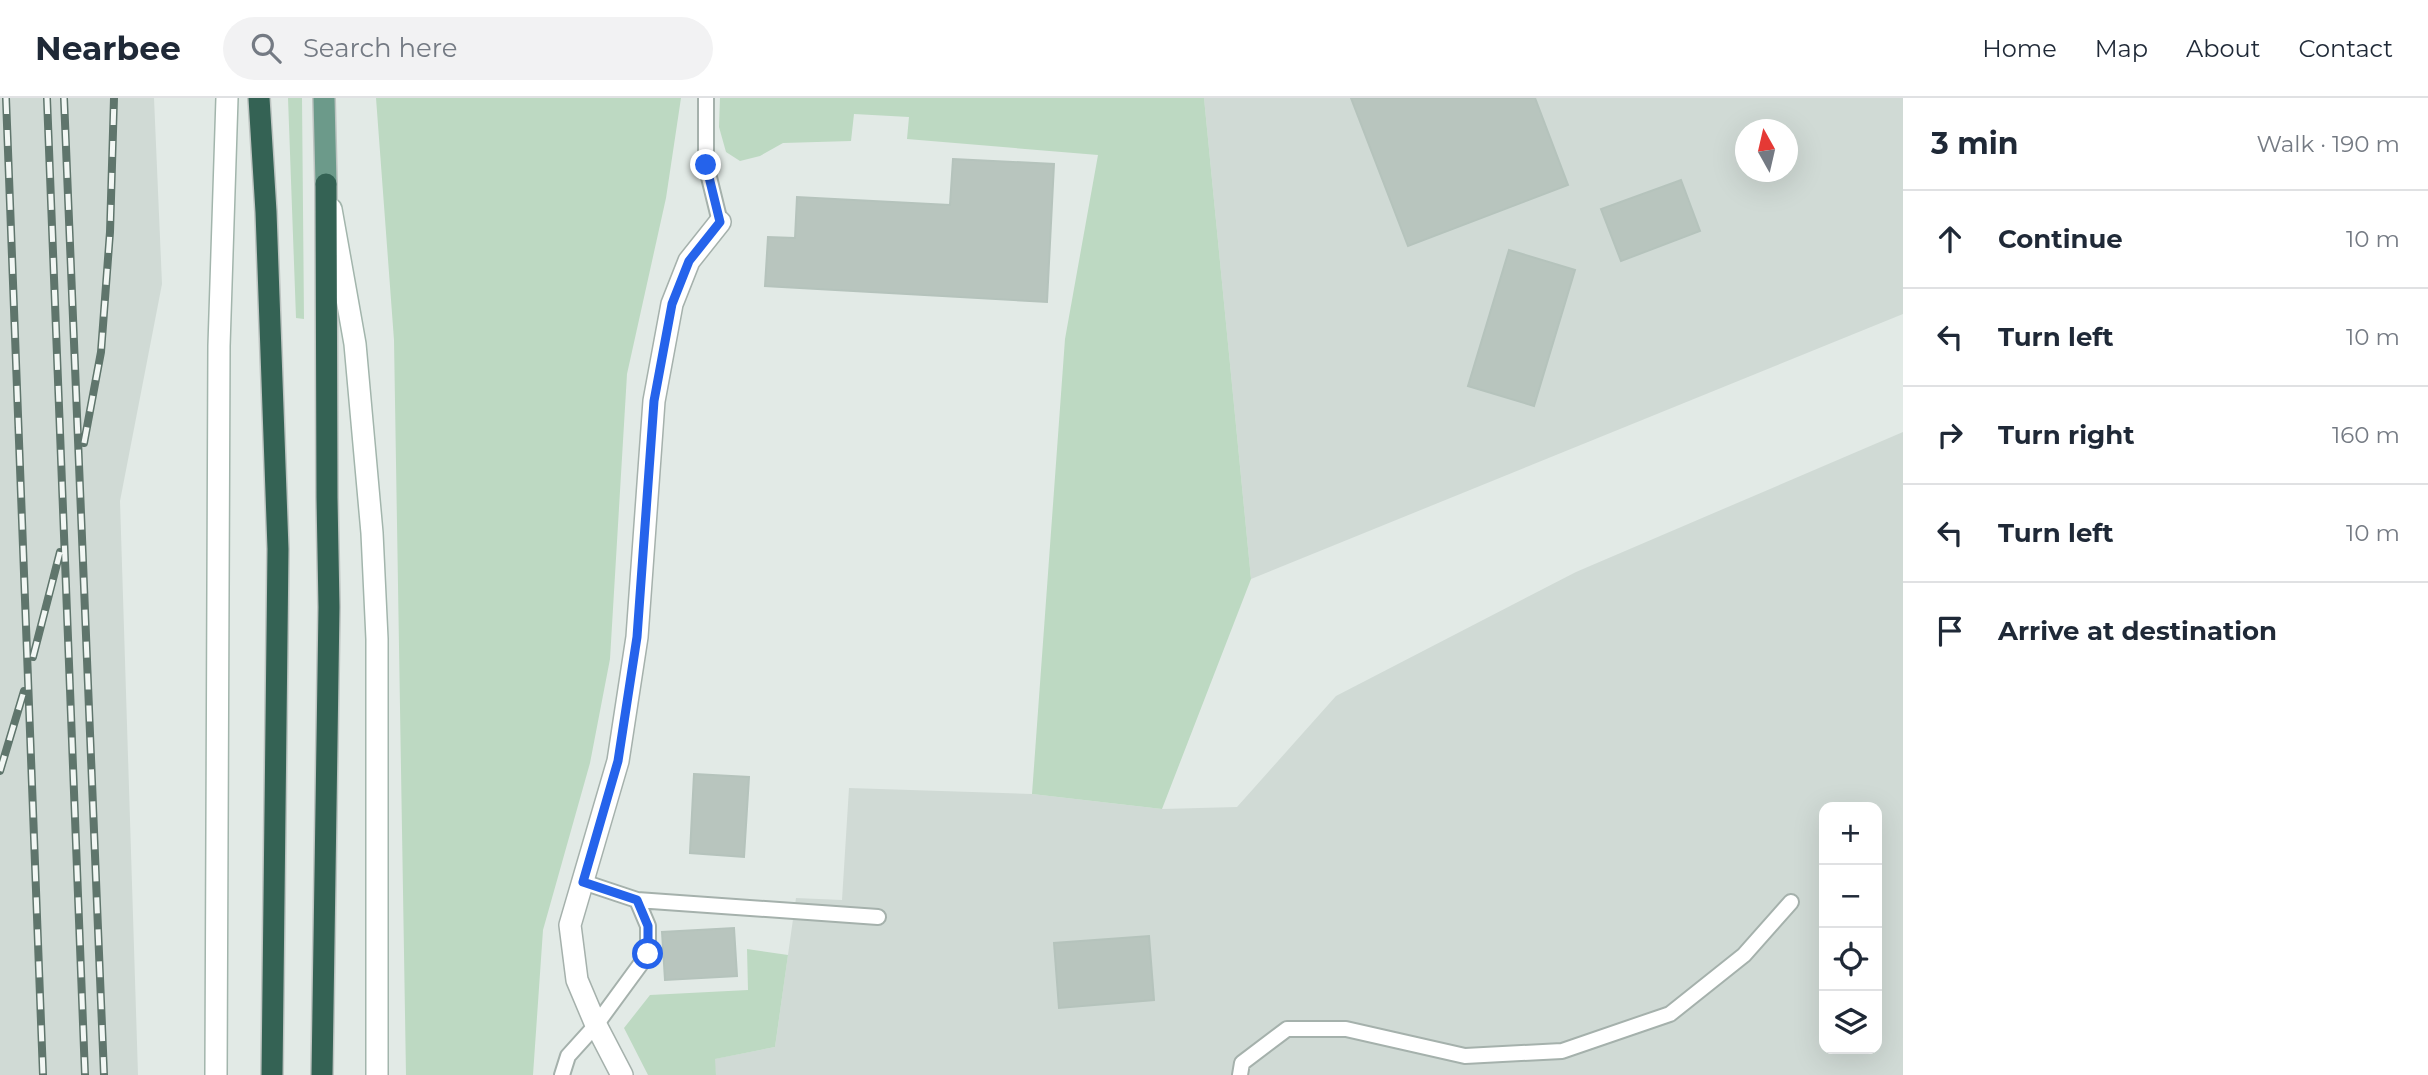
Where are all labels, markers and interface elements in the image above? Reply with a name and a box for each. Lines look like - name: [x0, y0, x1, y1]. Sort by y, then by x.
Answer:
- search box: [223, 17, 713, 80]
- text: Nearbee: [35, 28, 181, 68]
- icon: search: [247, 29, 285, 67]
- text: Search here: [303, 32, 458, 64]
- text: Home: [1982, 34, 2057, 63]
- text: Map: [2095, 34, 2148, 63]
- text: About: [2186, 34, 2260, 63]
- text: Contact: [2298, 34, 2393, 63]
- north arrow: [1735, 119, 1798, 182]
- text: 3 min: [1931, 125, 2018, 162]
- text: Walk · 190 m: [2256, 130, 2400, 158]
- route end: [690, 149, 721, 180]
- icon: ahead: [1931, 220, 1969, 258]
- text: Continue: [1998, 223, 2123, 255]
- text: 10 m: [2346, 225, 2400, 253]
- icon: left: [1931, 318, 1969, 356]
- text: Turn left: [1998, 321, 2114, 353]
- text: 10 m: [2346, 323, 2400, 351]
- icon: right: [1931, 416, 1969, 454]
- text: Turn right: [1998, 419, 2134, 451]
- text: 160 m: [2332, 421, 2400, 449]
- icon: left: [1931, 514, 1969, 552]
- text: Turn left: [1998, 517, 2114, 549]
- text: 10 m: [2346, 519, 2400, 547]
- icon: arrive: [1931, 612, 1969, 650]
- text: Arrive at destination: [1998, 615, 2277, 647]
- map controls: [1819, 802, 1882, 1054]
- button: +: [1819, 802, 1882, 865]
- button: −: [1819, 865, 1882, 928]
- button: locate: [1819, 928, 1882, 991]
- route start: [632, 938, 663, 969]
- button: layers: [1819, 991, 1882, 1054]

